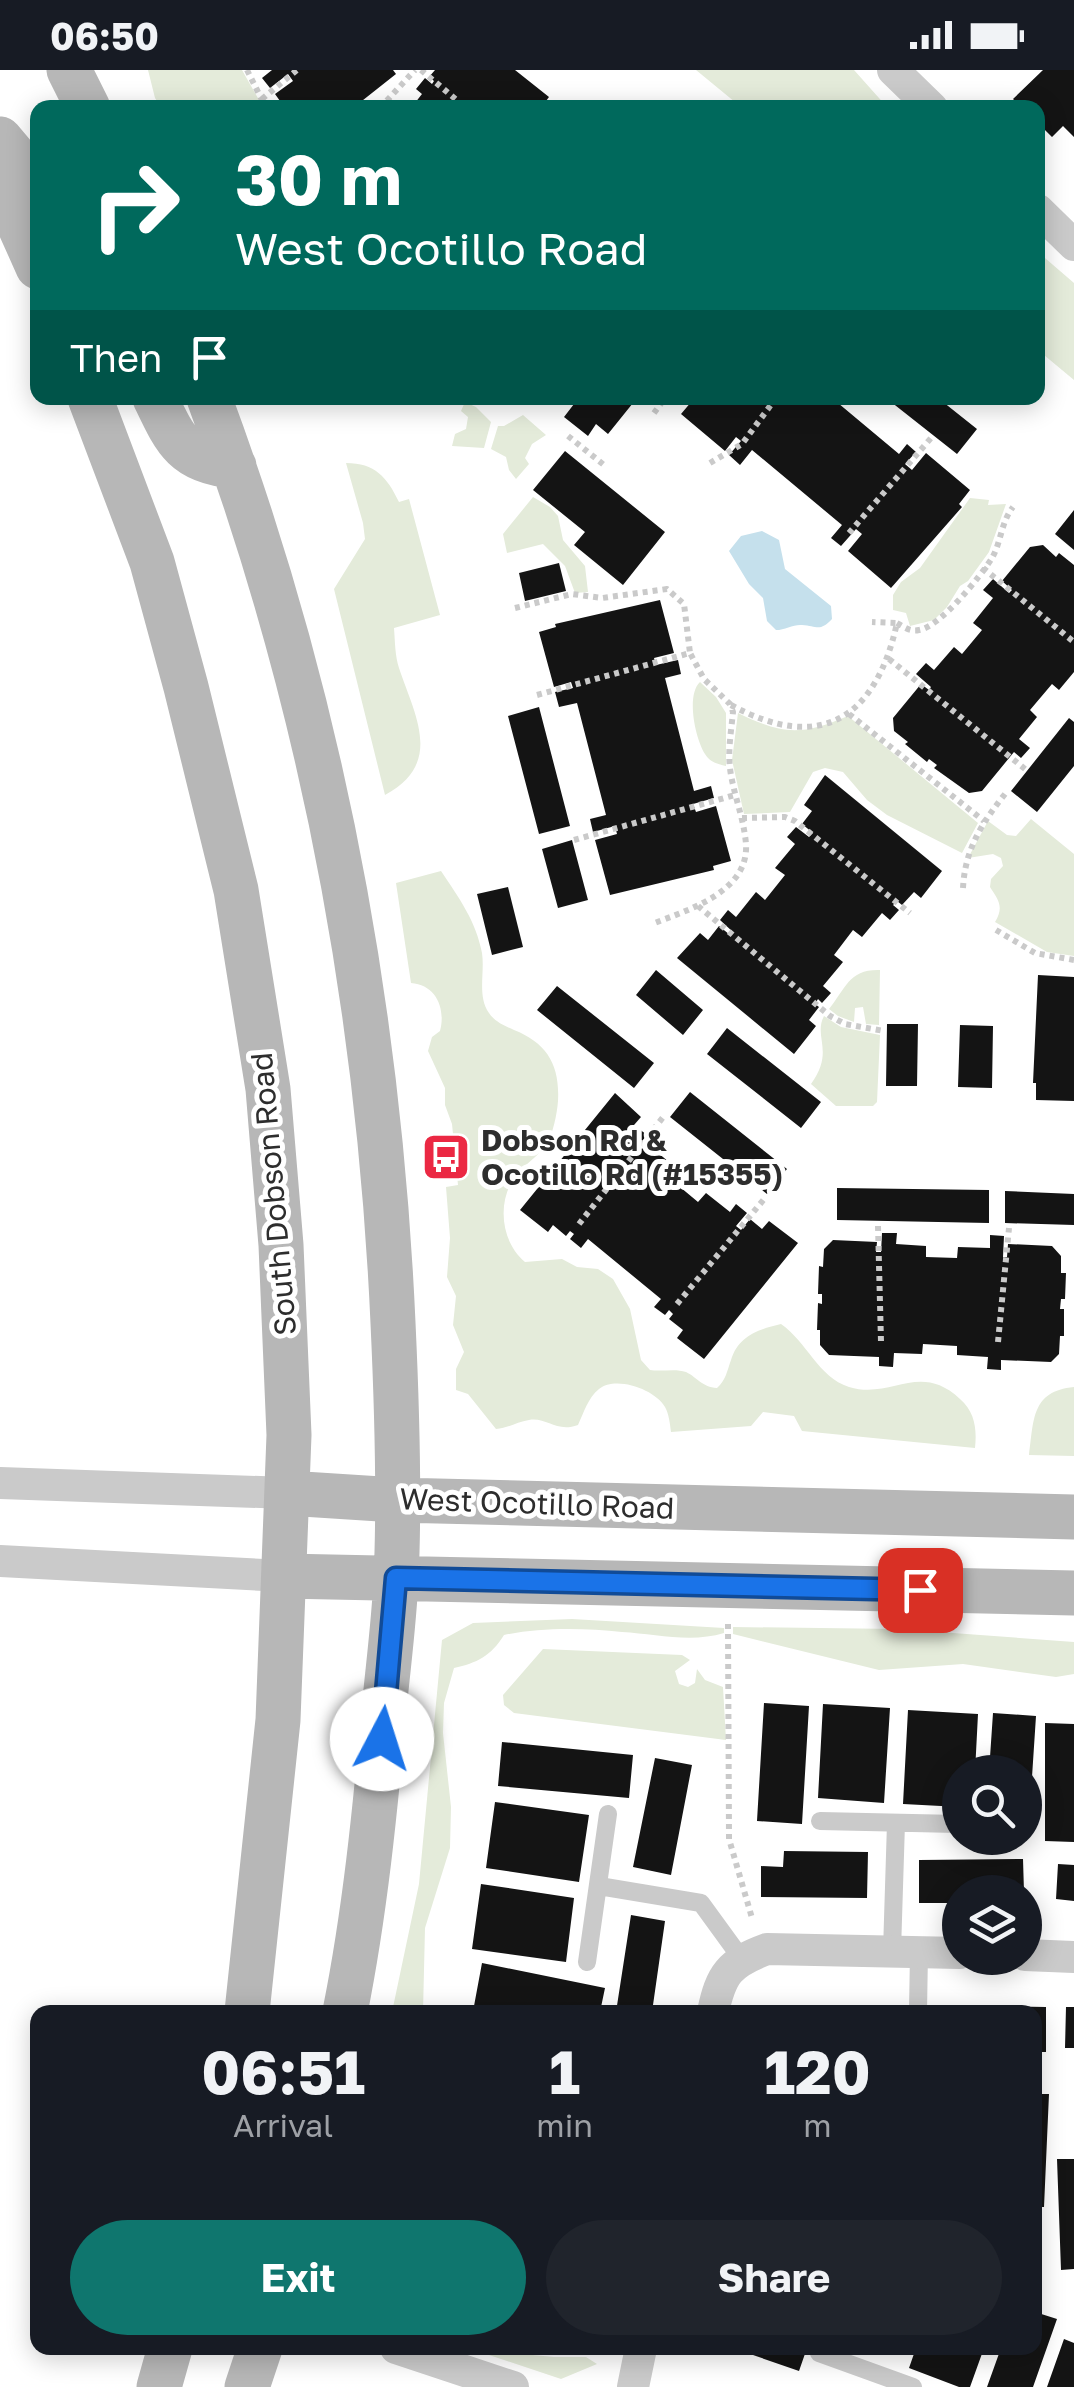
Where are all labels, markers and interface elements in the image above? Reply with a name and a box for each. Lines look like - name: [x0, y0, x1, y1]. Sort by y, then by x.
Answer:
- text: 06:50: [50, 13, 159, 58]
- text: 30 m: [235, 136, 402, 220]
- icon: right: [70, 140, 200, 270]
- text: West Ocotillo Road: [235, 221, 647, 275]
- icon: arrive: [182, 330, 237, 385]
- text: Then: [70, 335, 162, 380]
- street label: South Dobson Road: [243, 1051, 303, 1337]
- place label: Dobson Rd & Ocotillo Rd (#15355): [481, 1122, 783, 1192]
- bus stop icon: Dobson Rd & Ocotillo Rd (#15355): [420, 1131, 472, 1183]
- street label: West Ocotillo Road: [399, 1480, 675, 1526]
- pin: [878, 1548, 963, 1633]
- icon: arrive: [893, 1563, 948, 1618]
- position arrow: [330, 1687, 434, 1791]
- map controls: [942, 1755, 1042, 1975]
- button: search: [942, 1755, 1042, 1855]
- button: layers: [942, 1875, 1042, 1975]
- text: 06:51: [201, 2035, 365, 2107]
- text: 1: [549, 2035, 580, 2107]
- text: 120: [764, 2035, 871, 2107]
- text: Arrival: [233, 2106, 333, 2144]
- text: min: [536, 2106, 593, 2144]
- text: m: [803, 2106, 832, 2144]
- button: Exit: [70, 2220, 526, 2335]
- button: Share: [546, 2220, 1002, 2335]

